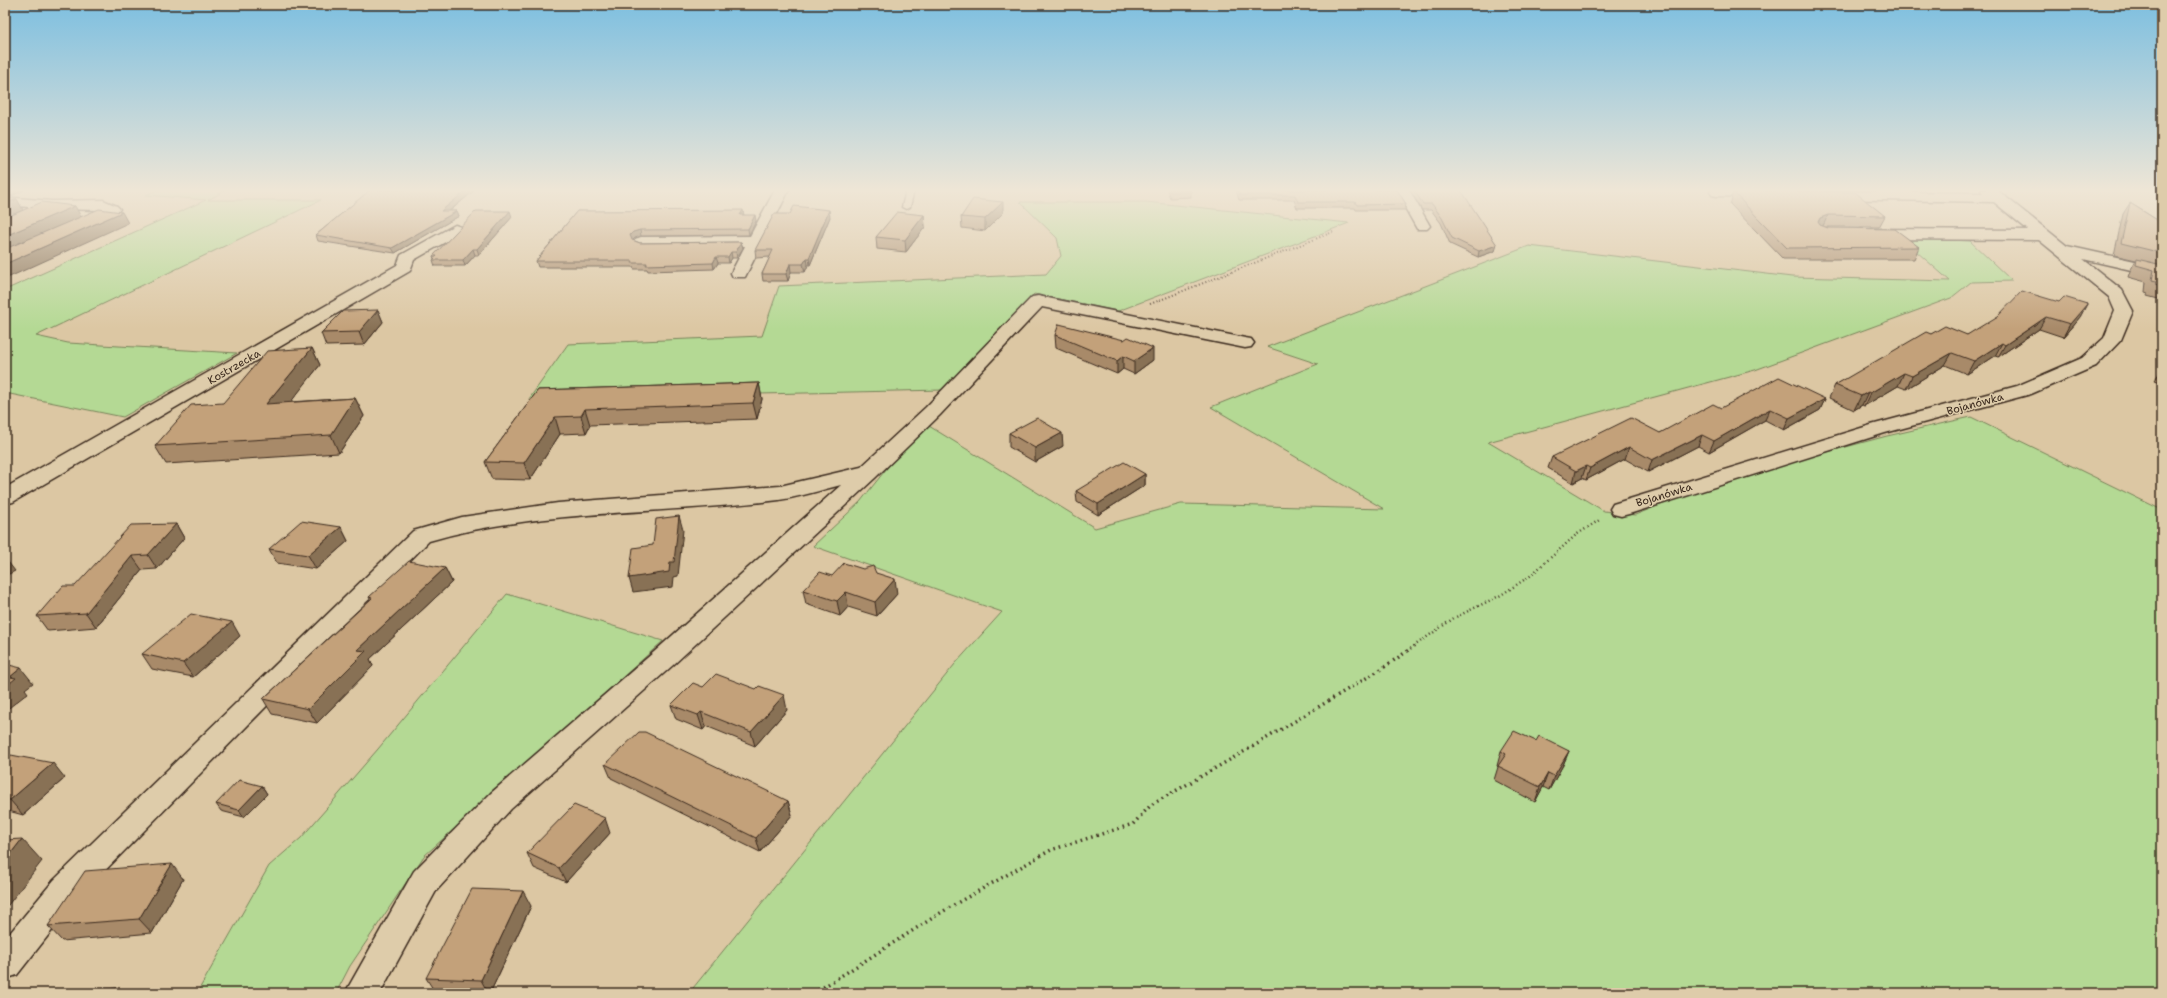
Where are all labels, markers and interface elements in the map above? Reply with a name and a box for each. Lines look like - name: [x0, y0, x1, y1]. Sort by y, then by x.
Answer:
- street label: Kostrzecka: [205, 346, 263, 388]
- street label: Bojanówka: [1945, 389, 2005, 419]
- street label: Bojanówka: [1634, 479, 1694, 511]

